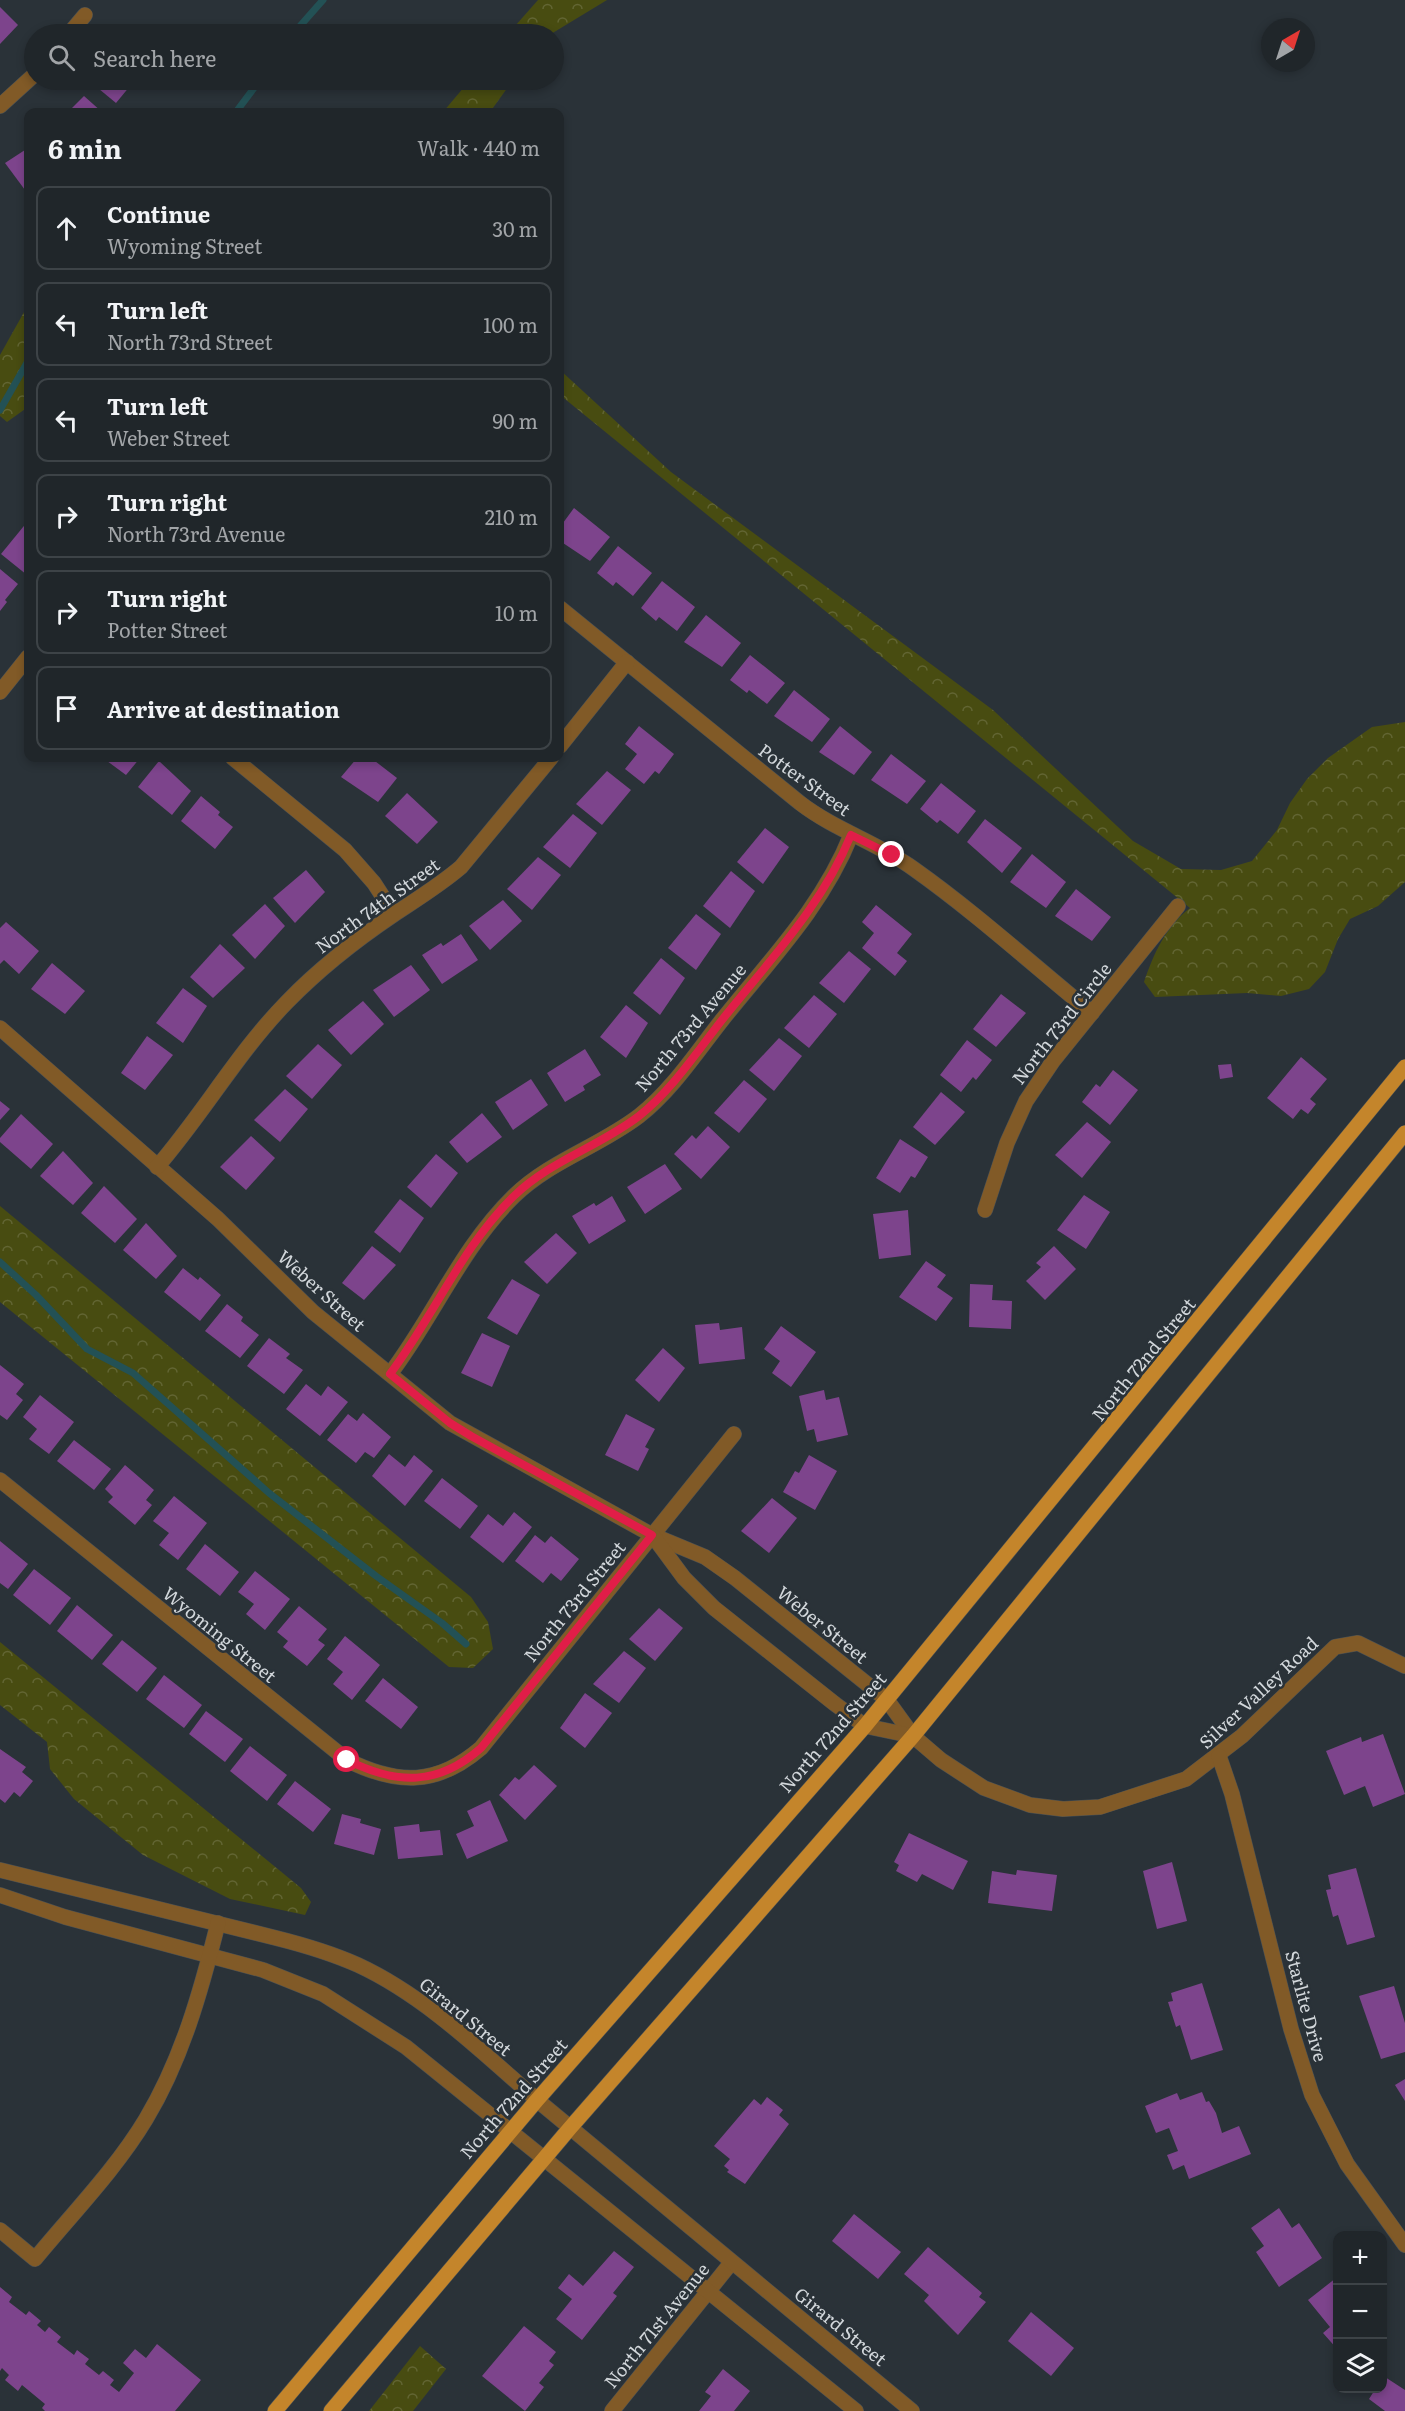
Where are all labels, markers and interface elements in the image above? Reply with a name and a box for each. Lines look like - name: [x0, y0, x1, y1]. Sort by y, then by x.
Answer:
- north arrow: [1261, 18, 1315, 72]
- search box: [24, 24, 564, 90]
- icon: search: [45, 41, 78, 74]
- text: Search here: [93, 41, 216, 74]
- text: 6 min: [48, 128, 122, 167]
- text: Walk · 440 m: [417, 132, 540, 162]
- text: Continue: [107, 197, 210, 230]
- icon: ahead: [50, 212, 83, 245]
- text: 30 m: [492, 213, 538, 243]
- text: Wyoming Street: [107, 230, 262, 260]
- text: Turn left: [107, 293, 208, 326]
- icon: left: [50, 308, 83, 341]
- text: 100 m: [483, 309, 538, 339]
- text: North 73rd Street: [107, 326, 273, 356]
- text: Turn left: [107, 389, 208, 422]
- icon: left: [50, 404, 83, 437]
- text: 90 m: [493, 405, 538, 435]
- text: Weber Street: [107, 422, 230, 452]
- text: Turn right: [107, 485, 227, 518]
- icon: right: [50, 500, 83, 533]
- text: 210 m: [485, 501, 538, 531]
- text: North 73rd Avenue: [107, 518, 286, 548]
- text: Turn right: [107, 581, 227, 614]
- icon: right: [50, 596, 83, 629]
- text: 10 m: [495, 597, 538, 627]
- text: Potter Street: [107, 614, 227, 644]
- icon: arrive: [50, 692, 83, 725]
- text: Arrive at destination: [107, 692, 340, 725]
- street label: Potter Street: [753, 736, 857, 822]
- route end: [878, 841, 904, 867]
- street label: North 74th Street: [309, 850, 445, 959]
- street label: North 73rd Circle: [1005, 956, 1117, 1090]
- street label: North 73rd Avenue: [628, 957, 752, 1097]
- street label: Weber Street: [272, 1243, 373, 1337]
- street label: North 72nd Street: [1085, 1291, 1202, 1427]
- street label: North 73rd Street: [517, 1534, 632, 1667]
- street label: Weber Street: [772, 1579, 875, 1670]
- street label: Wyoming Street: [157, 1580, 283, 1689]
- street label: Silver Valley Road: [1192, 1630, 1324, 1754]
- street label: North 72nd Street: [772, 1665, 893, 1798]
- route start: [333, 1746, 359, 1772]
- street label: Starlite Drive: [1279, 1947, 1335, 2065]
- street label: Girard Street: [414, 1970, 519, 2062]
- street label: North 72nd Street: [453, 2031, 574, 2164]
- map controls: [1333, 2231, 1387, 2393]
- button: +: [1333, 2231, 1387, 2285]
- street label: North 71st Avenue: [597, 2257, 715, 2393]
- street label: Girard Street: [789, 2280, 894, 2372]
- button: −: [1333, 2285, 1387, 2339]
- button: layers: [1333, 2339, 1387, 2393]

